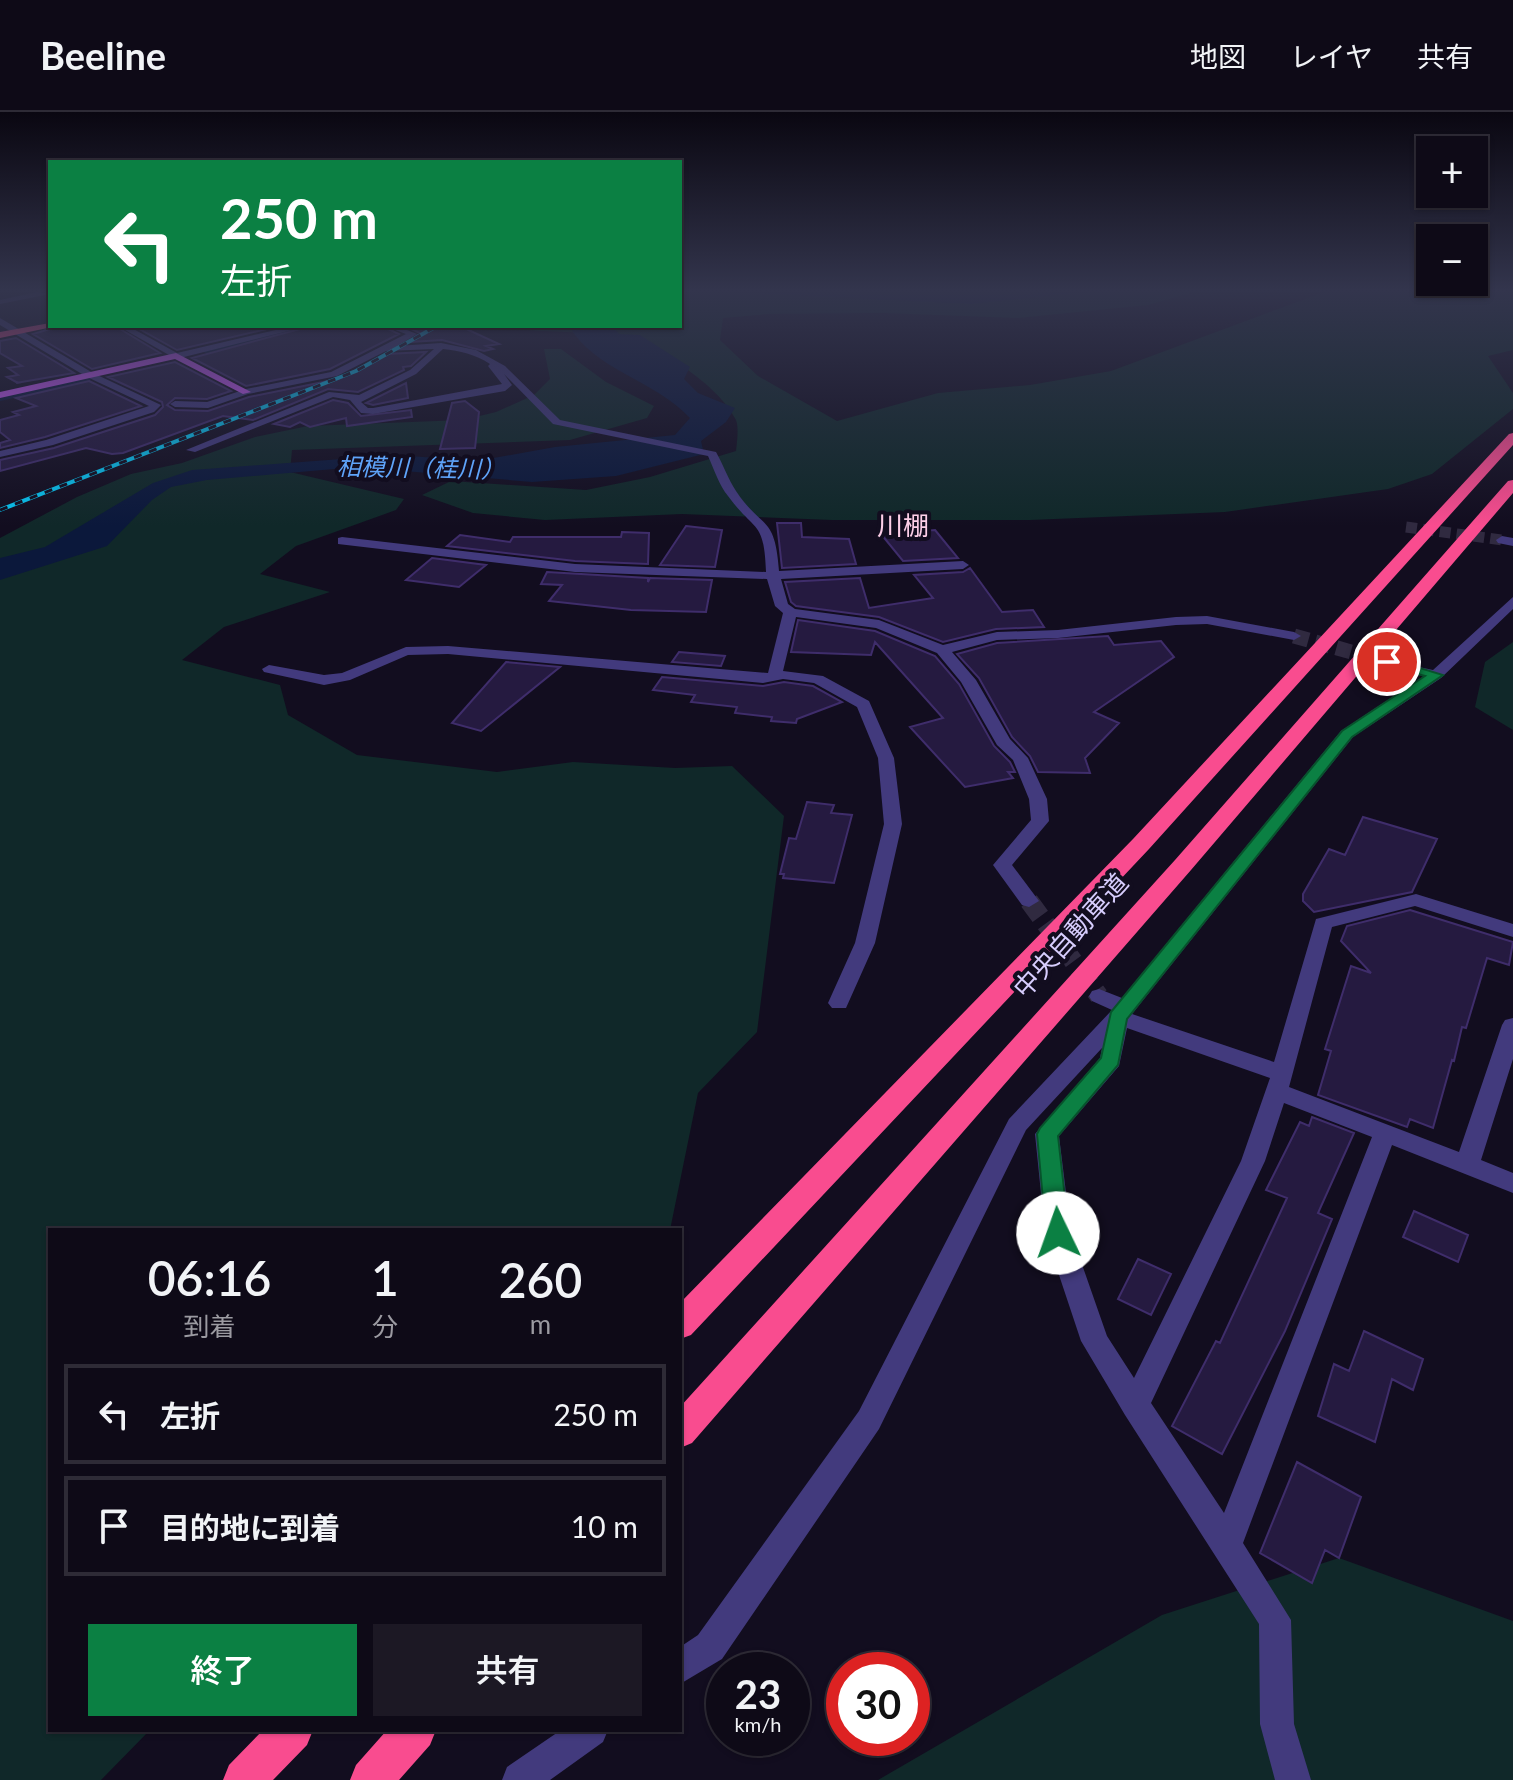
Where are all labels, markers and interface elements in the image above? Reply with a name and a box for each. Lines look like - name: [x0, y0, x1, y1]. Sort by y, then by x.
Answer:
- text: Beeline: [40, 32, 166, 78]
- text: 地図: [1190, 39, 1246, 73]
- text: レイヤ: [1290, 39, 1373, 73]
- text: 共有: [1417, 39, 1473, 73]
- map controls: [1416, 136, 1488, 296]
- button: +: [1416, 136, 1488, 208]
- text: 250 m: [220, 184, 378, 251]
- icon: left: [88, 192, 192, 296]
- button: −: [1416, 224, 1488, 296]
- text: 左折: [220, 258, 292, 302]
- water label: 相模川（桂川）: [337, 451, 505, 483]
- district label: 川棚: [877, 509, 929, 541]
- pin: [1353, 628, 1421, 696]
- icon: arrive: [1365, 640, 1409, 684]
- street label: 中央自動車道: [1006, 866, 1134, 1004]
- position arrow: [1016, 1191, 1100, 1275]
- text: 06:16: [148, 1249, 271, 1306]
- text: 1: [371, 1249, 399, 1306]
- text: 260: [499, 1251, 582, 1308]
- text: m: [530, 1308, 551, 1340]
- text: 到着: [184, 1310, 236, 1342]
- text: 分: [372, 1310, 398, 1342]
- icon: left: [92, 1392, 136, 1436]
- text: 250 m: [553, 1396, 638, 1432]
- text: 左折: [160, 1397, 220, 1433]
- icon: arrive: [92, 1504, 136, 1548]
- text: 10 m: [571, 1508, 638, 1544]
- text: 目的地に到着: [160, 1509, 340, 1545]
- button: 終了: [88, 1624, 357, 1716]
- button: 共有: [373, 1624, 642, 1716]
- speed limit sign: 30: [826, 1652, 930, 1756]
- text: 23: [735, 1670, 781, 1718]
- text: km/h: [735, 1712, 781, 1736]

